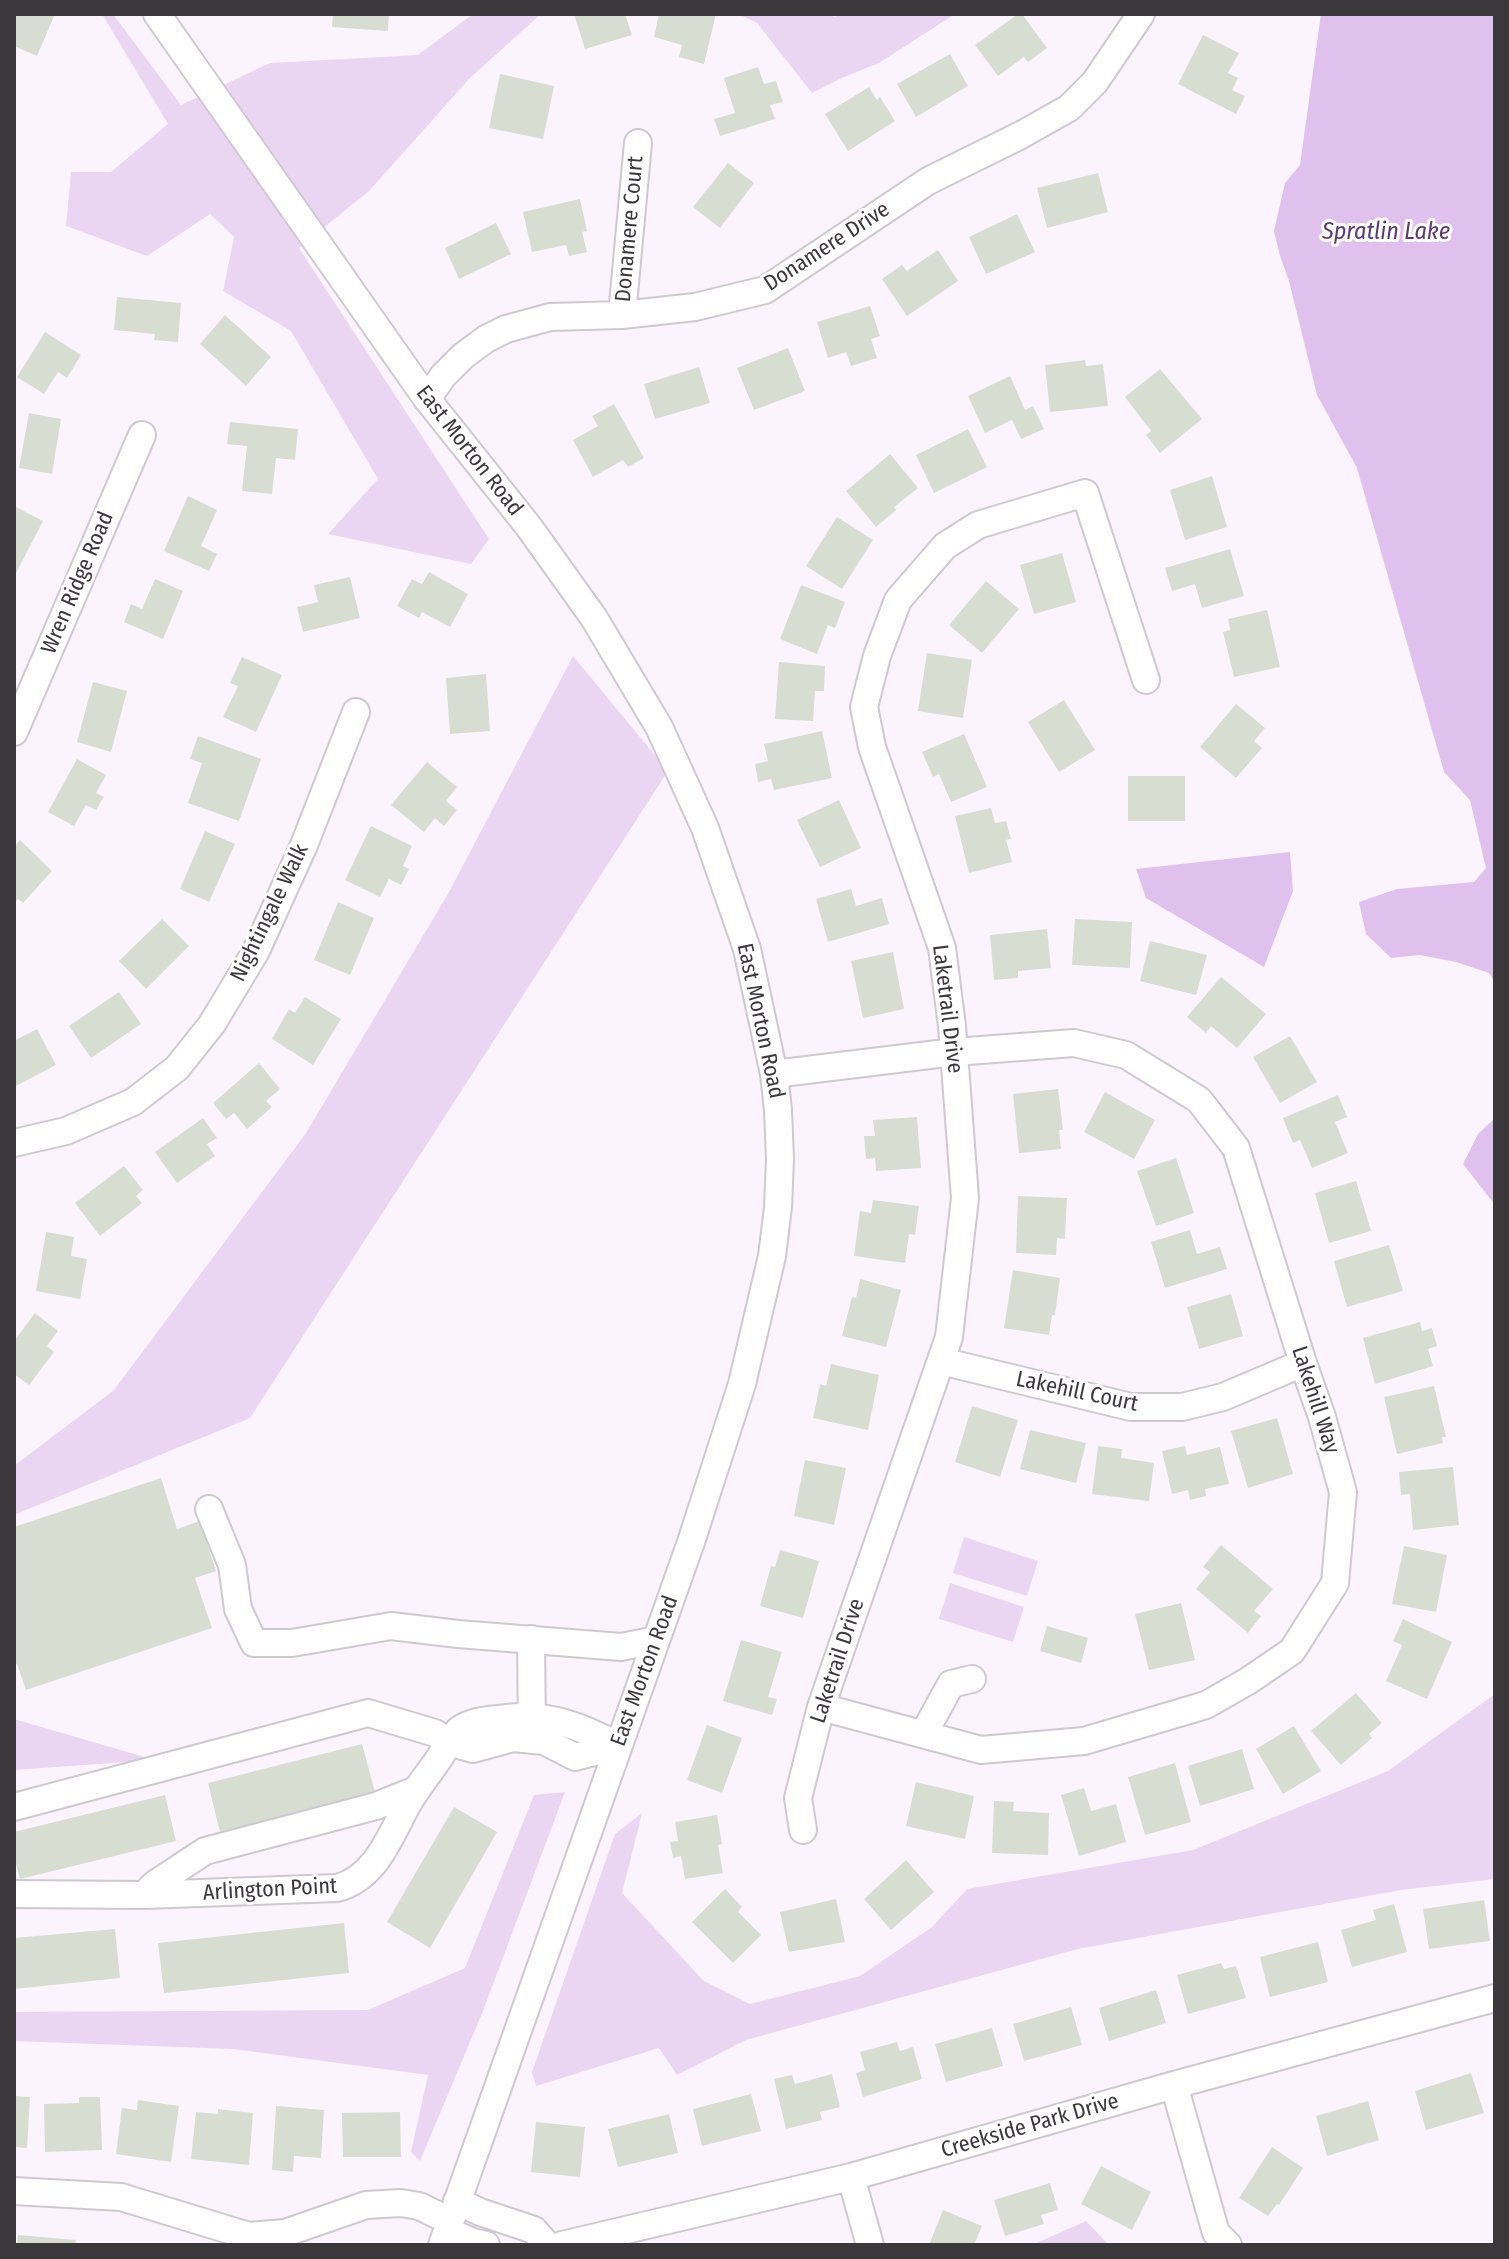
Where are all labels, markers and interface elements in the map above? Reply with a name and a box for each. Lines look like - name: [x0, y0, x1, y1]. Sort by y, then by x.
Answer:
- street label: Donamere Court: [610, 155, 650, 303]
- street label: Donamere Drive: [759, 197, 895, 297]
- water label: Spratlin Lake: [1322, 218, 1450, 246]
- street label: East Morton Road: [410, 381, 528, 521]
- street label: Wren Ridge Road: [36, 508, 120, 658]
- street label: Nightingale Walk: [225, 840, 315, 986]
- street label: East Morton Road: [731, 941, 789, 1101]
- street label: Laketrail Drive: [926, 943, 968, 1075]
- street label: Lakehill Way: [1285, 1343, 1345, 1457]
- street label: Lakehill Court: [1014, 1366, 1140, 1418]
- street label: East Morton Road: [606, 1592, 684, 1750]
- street label: Laketrail Drive: [805, 1595, 871, 1727]
- street label: Arlington Point: [202, 1873, 338, 1907]
- street label: Creekside Park Drive: [938, 2088, 1122, 2164]

